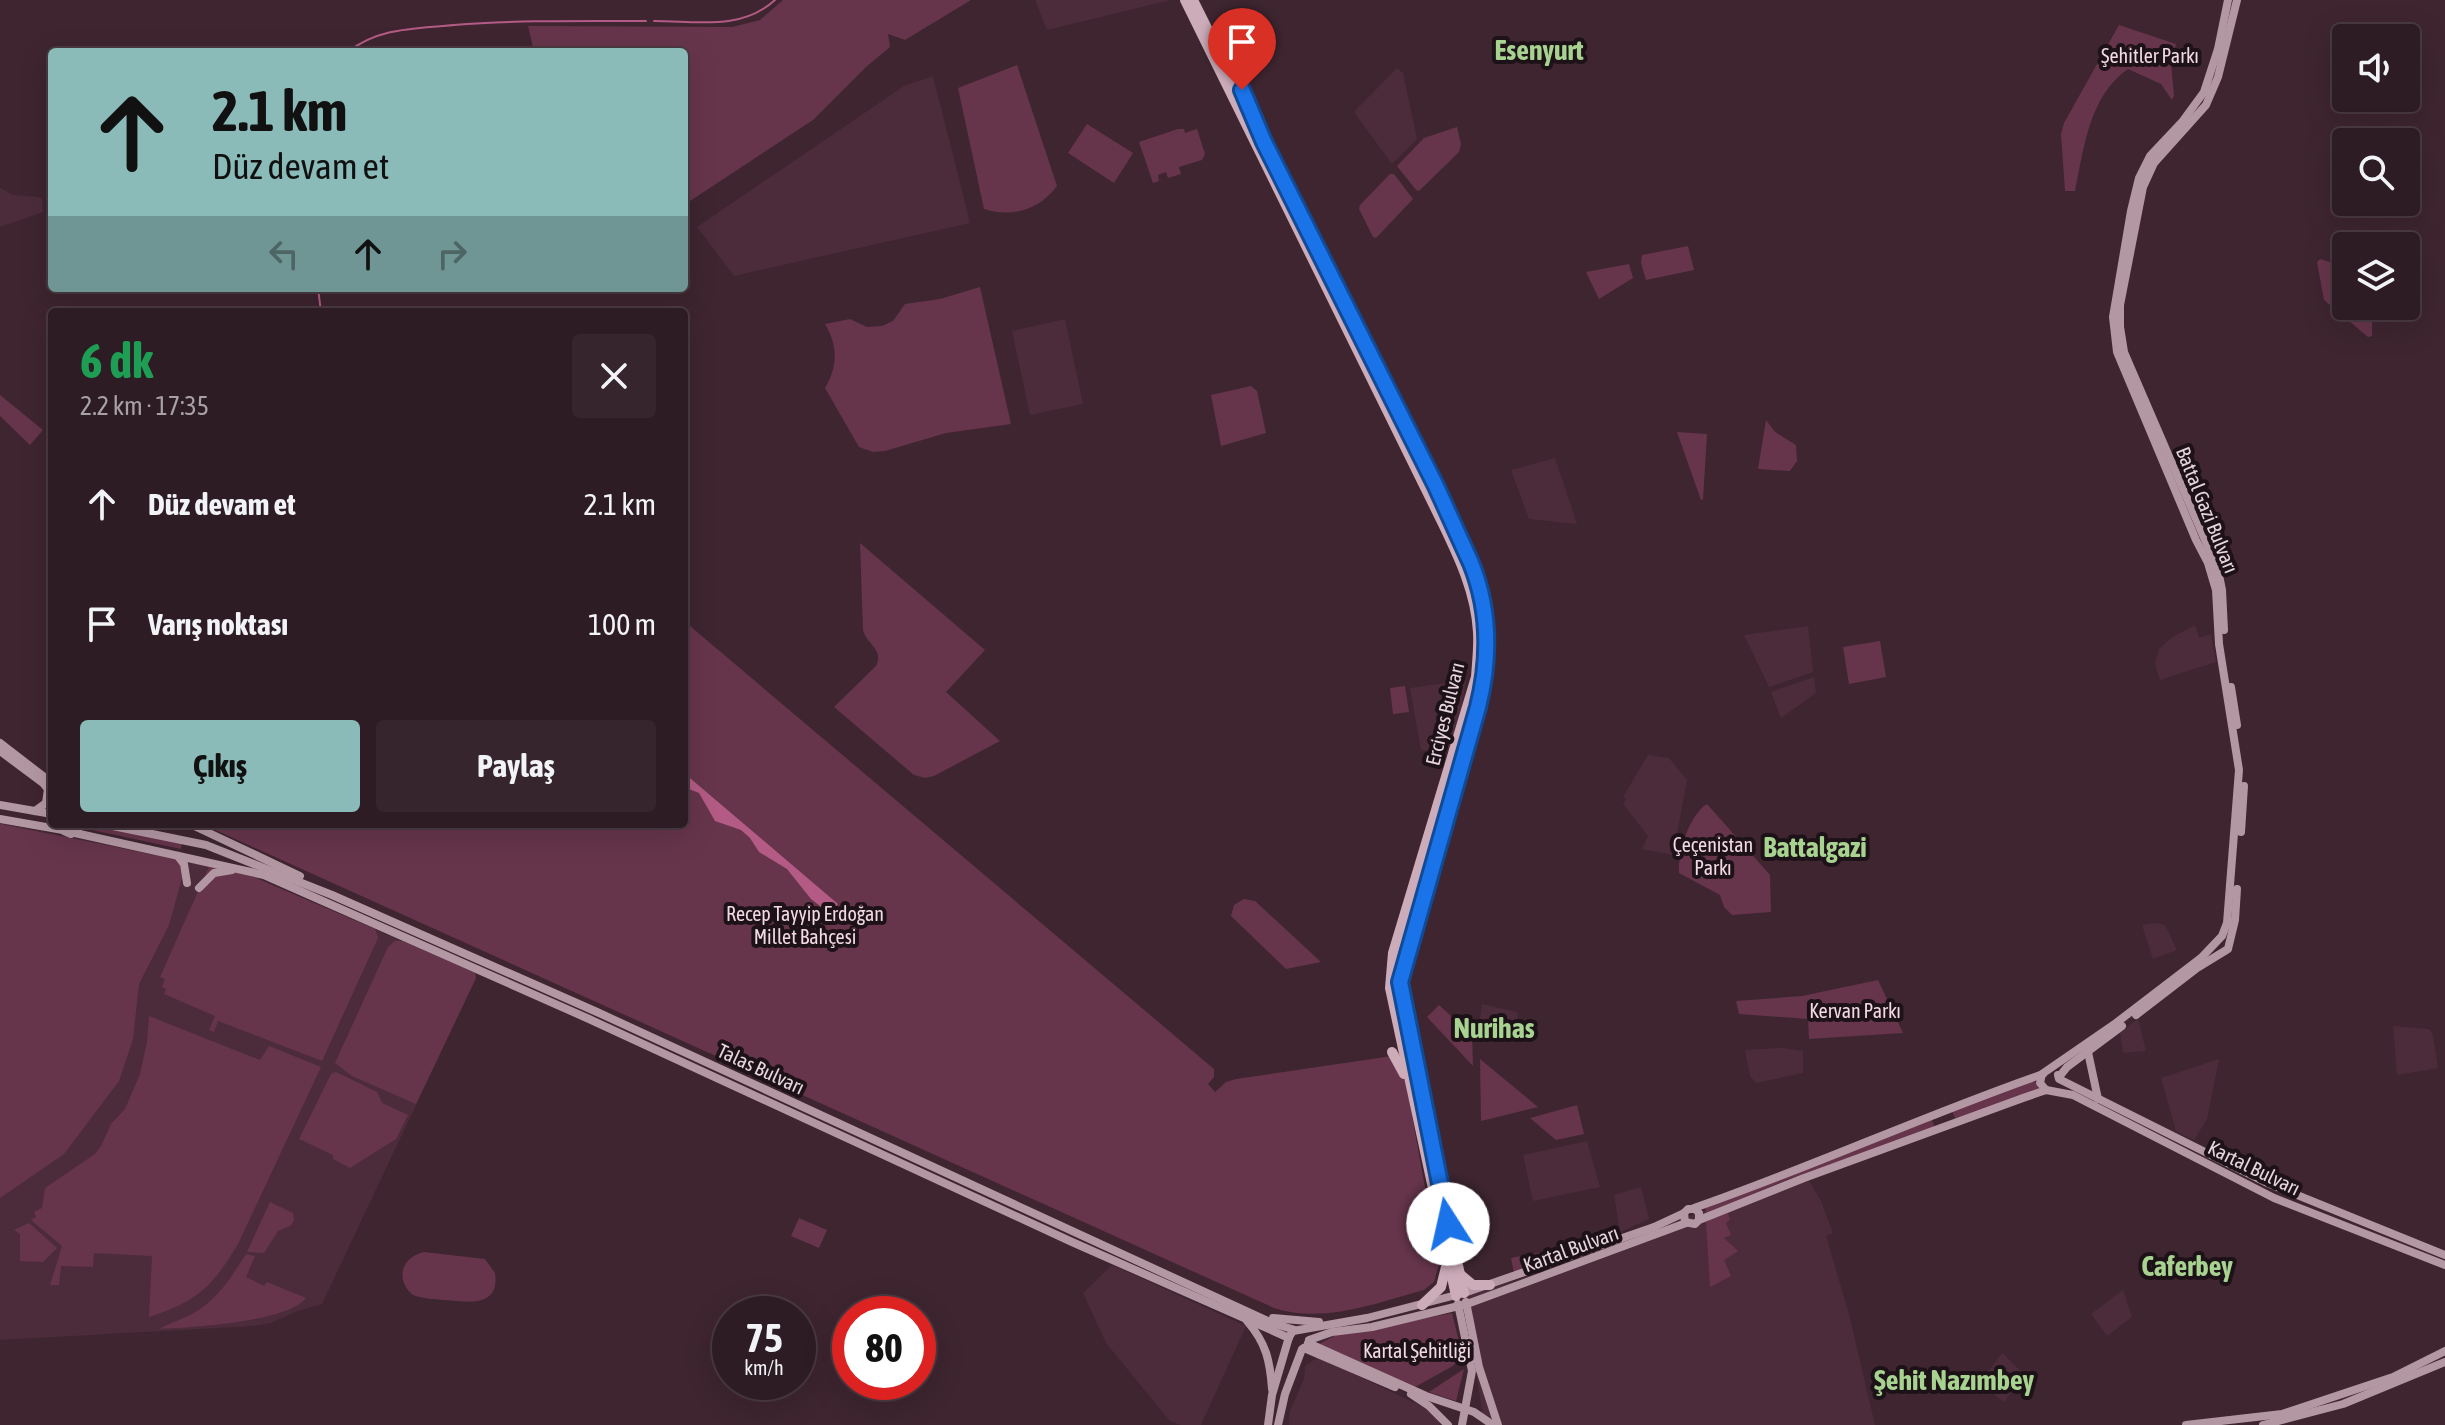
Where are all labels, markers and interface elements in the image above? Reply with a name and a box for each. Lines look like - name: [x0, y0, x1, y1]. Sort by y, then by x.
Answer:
- pin: [1208, 8, 1276, 90]
- icon: arrive: [1220, 20, 1264, 64]
- map controls: [2332, 24, 2420, 320]
- button: sound: [2332, 24, 2420, 112]
- district label: Esenyurt: [1494, 34, 1584, 66]
- park label: Şehitler Parkı: [2101, 44, 2199, 67]
- text: 2.1 km: [212, 79, 347, 143]
- icon: ahead: [80, 80, 184, 184]
- button: search: [2332, 128, 2420, 216]
- text: Düz devam et: [212, 145, 389, 187]
- icon: left: [262, 232, 306, 276]
- icon: ahead: [346, 232, 390, 276]
- icon: right: [430, 232, 474, 276]
- button: layers: [2332, 232, 2420, 320]
- text: 6 dk: [80, 333, 153, 388]
- button: close: [572, 334, 656, 418]
- text: 2.2 km · 17:35: [80, 391, 209, 421]
- street label: Battal Gazi Bulvarı: [2172, 443, 2243, 576]
- icon: ahead: [80, 482, 124, 526]
- text: Düz devam et: [148, 487, 296, 521]
- text: 2.1 km: [584, 487, 656, 521]
- icon: arrive: [80, 602, 124, 646]
- text: Varış noktası: [148, 607, 288, 641]
- text: 100 m: [588, 607, 656, 641]
- street label: Erciyes Bulvarı: [1421, 660, 1468, 768]
- button: Çıkış: [80, 720, 360, 812]
- button: Paylaş: [376, 720, 656, 812]
- district label: Battalgazi: [1763, 831, 1867, 863]
- park label: Çeçenistan Parkı: [1673, 833, 1753, 879]
- park label: Recep Tayyip Erdoğan Millet Bahçesi: [726, 902, 884, 948]
- park label: Kervan Parkı: [1809, 999, 1901, 1022]
- district label: Nurihas: [1453, 1012, 1535, 1044]
- street label: Talas Bulvarı: [714, 1038, 808, 1099]
- street label: Kartal Bulvarı: [2204, 1135, 2304, 1200]
- position arrow: [1406, 1182, 1490, 1266]
- street label: Kartal Bulvarı: [1520, 1221, 1622, 1276]
- district label: Caferbey: [2141, 1250, 2233, 1282]
- speed limit sign: 80: [832, 1296, 936, 1400]
- text: 75: [745, 1315, 783, 1360]
- park label: Kartal Şehitliği: [1363, 1339, 1471, 1362]
- text: km/h: [744, 1356, 784, 1379]
- district label: Şehit Nazımbey: [1874, 1364, 2034, 1396]

